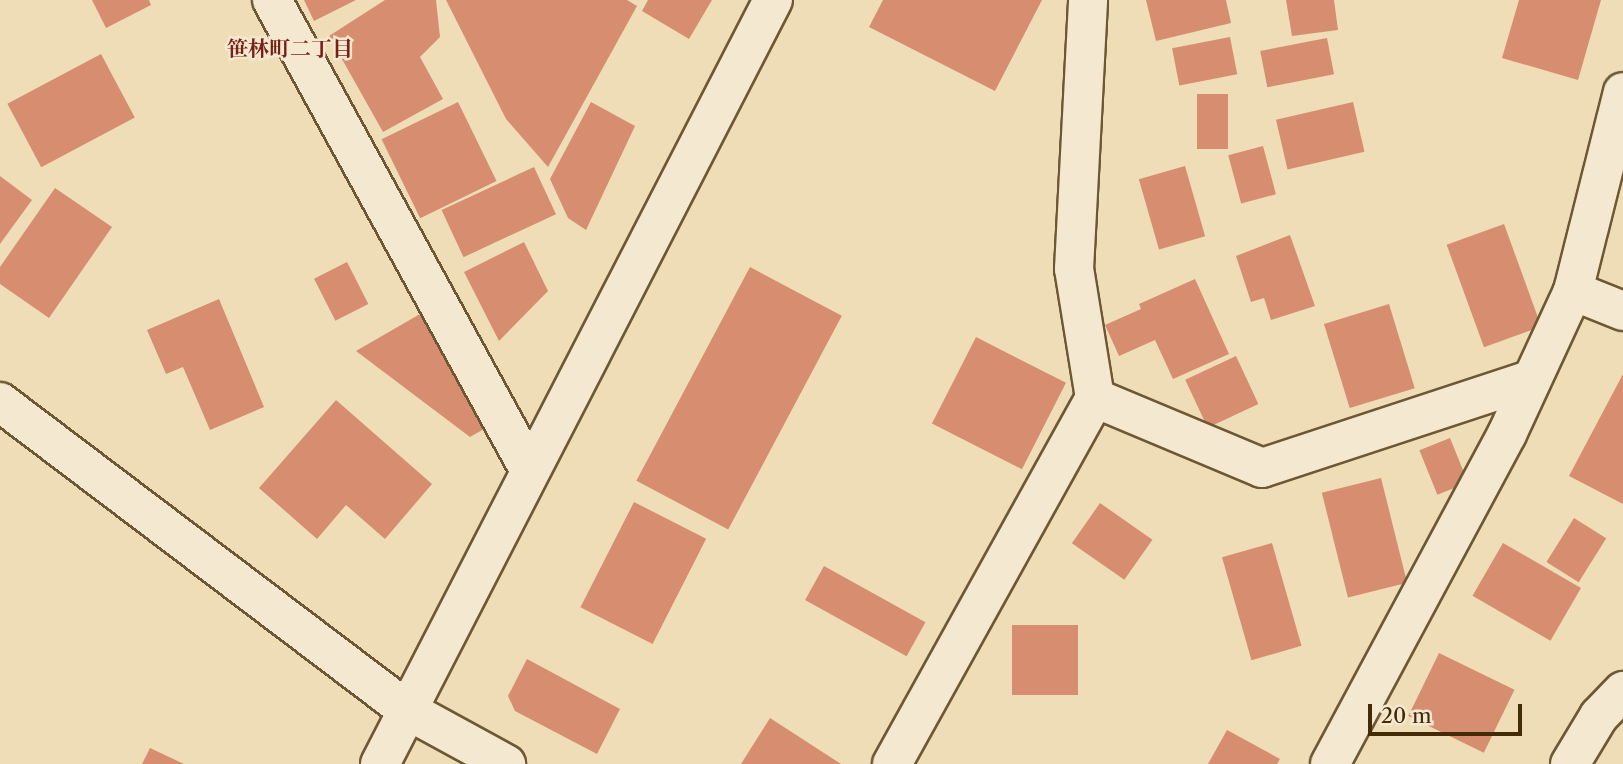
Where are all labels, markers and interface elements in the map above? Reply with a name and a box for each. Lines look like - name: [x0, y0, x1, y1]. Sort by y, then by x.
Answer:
- district label: 笹林町二丁目: [227, 36, 353, 62]
- scale bar: [1371, 690, 1525, 734]
- text: 20 m: [1381, 703, 1432, 728]

